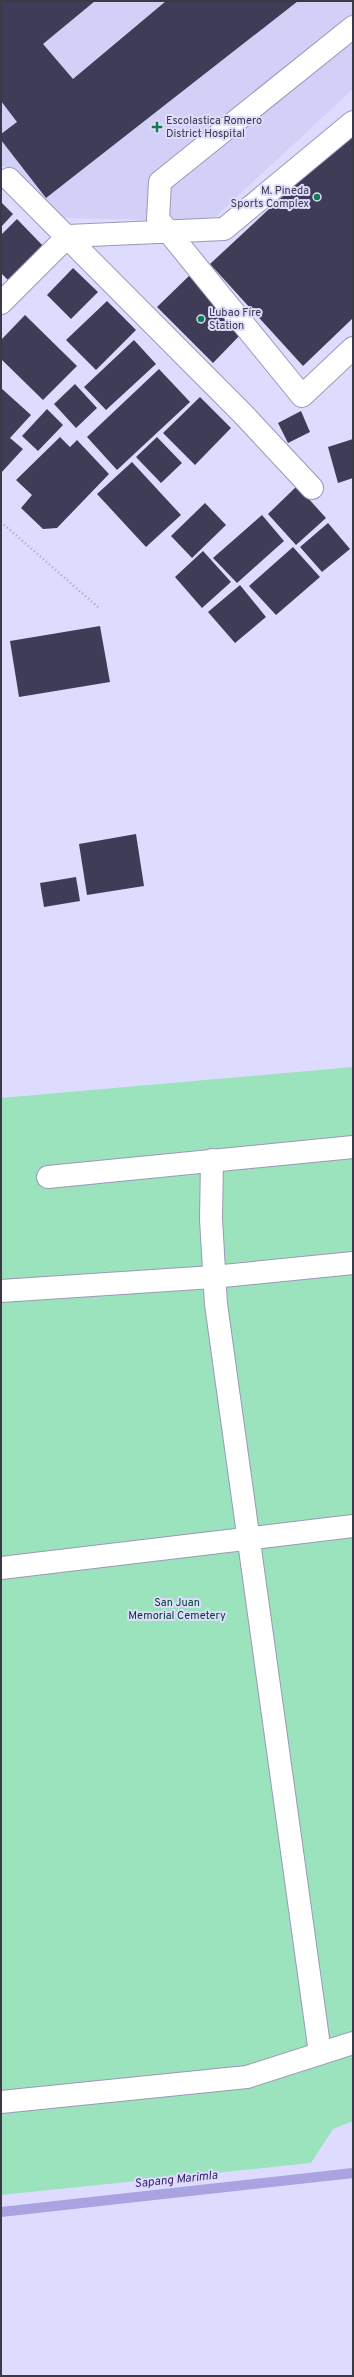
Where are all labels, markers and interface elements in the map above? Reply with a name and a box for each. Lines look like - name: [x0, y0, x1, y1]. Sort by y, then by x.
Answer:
- place label: Escolastica Romero District Hospital: [166, 114, 262, 141]
- marker: Escolastica Romero District Hospital: [151, 121, 163, 133]
- place label: M. Pineda Sports Complex: [231, 184, 309, 211]
- marker: M. Pineda Sports Complex: [312, 192, 322, 202]
- place label: Lubao Fire Station: [209, 306, 261, 333]
- marker: Lubao Fire Station: [196, 314, 206, 324]
- park label: San Juan Memorial Cemetery: [128, 1596, 226, 1623]
- water label: Sapang Marimla: [134, 2168, 219, 2192]

